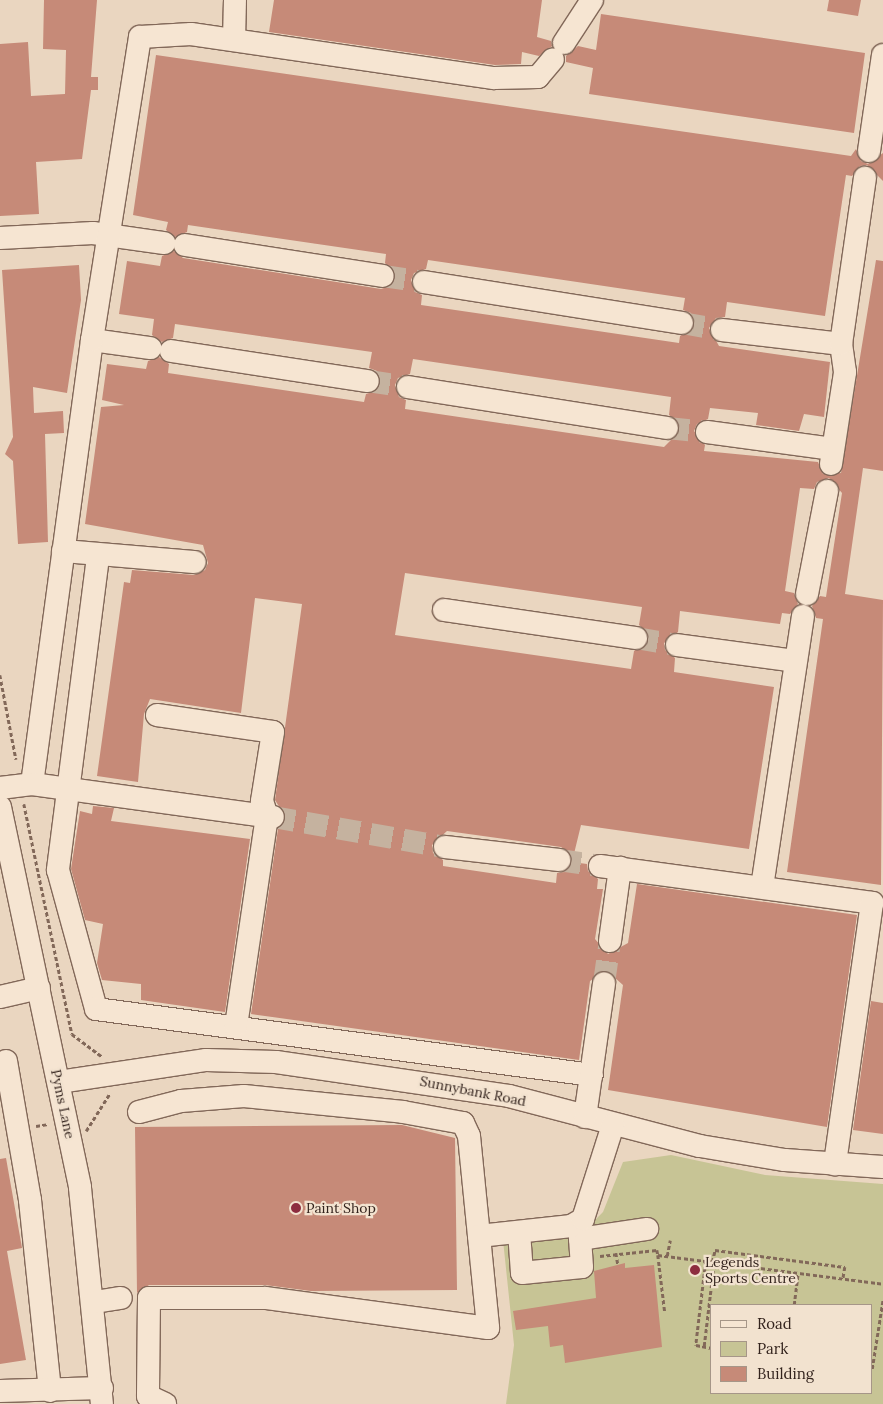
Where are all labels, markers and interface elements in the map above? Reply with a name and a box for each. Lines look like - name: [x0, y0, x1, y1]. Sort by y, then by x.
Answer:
- street label: Pyms Lane: [47, 1068, 79, 1140]
- street label: Sunnybank Road: [418, 1072, 528, 1110]
- place label: Paint Shop: [306, 1200, 376, 1216]
- marker: Paint Shop: [290, 1202, 302, 1214]
- place label: Legends Sports Centre: [705, 1254, 796, 1286]
- marker: Legends Sports Centre: [689, 1264, 701, 1276]
- legend: [710, 1304, 873, 1394]
- text: Road: [757, 1314, 792, 1333]
- text: Park: [757, 1339, 788, 1358]
- text: Building: [757, 1364, 814, 1383]

